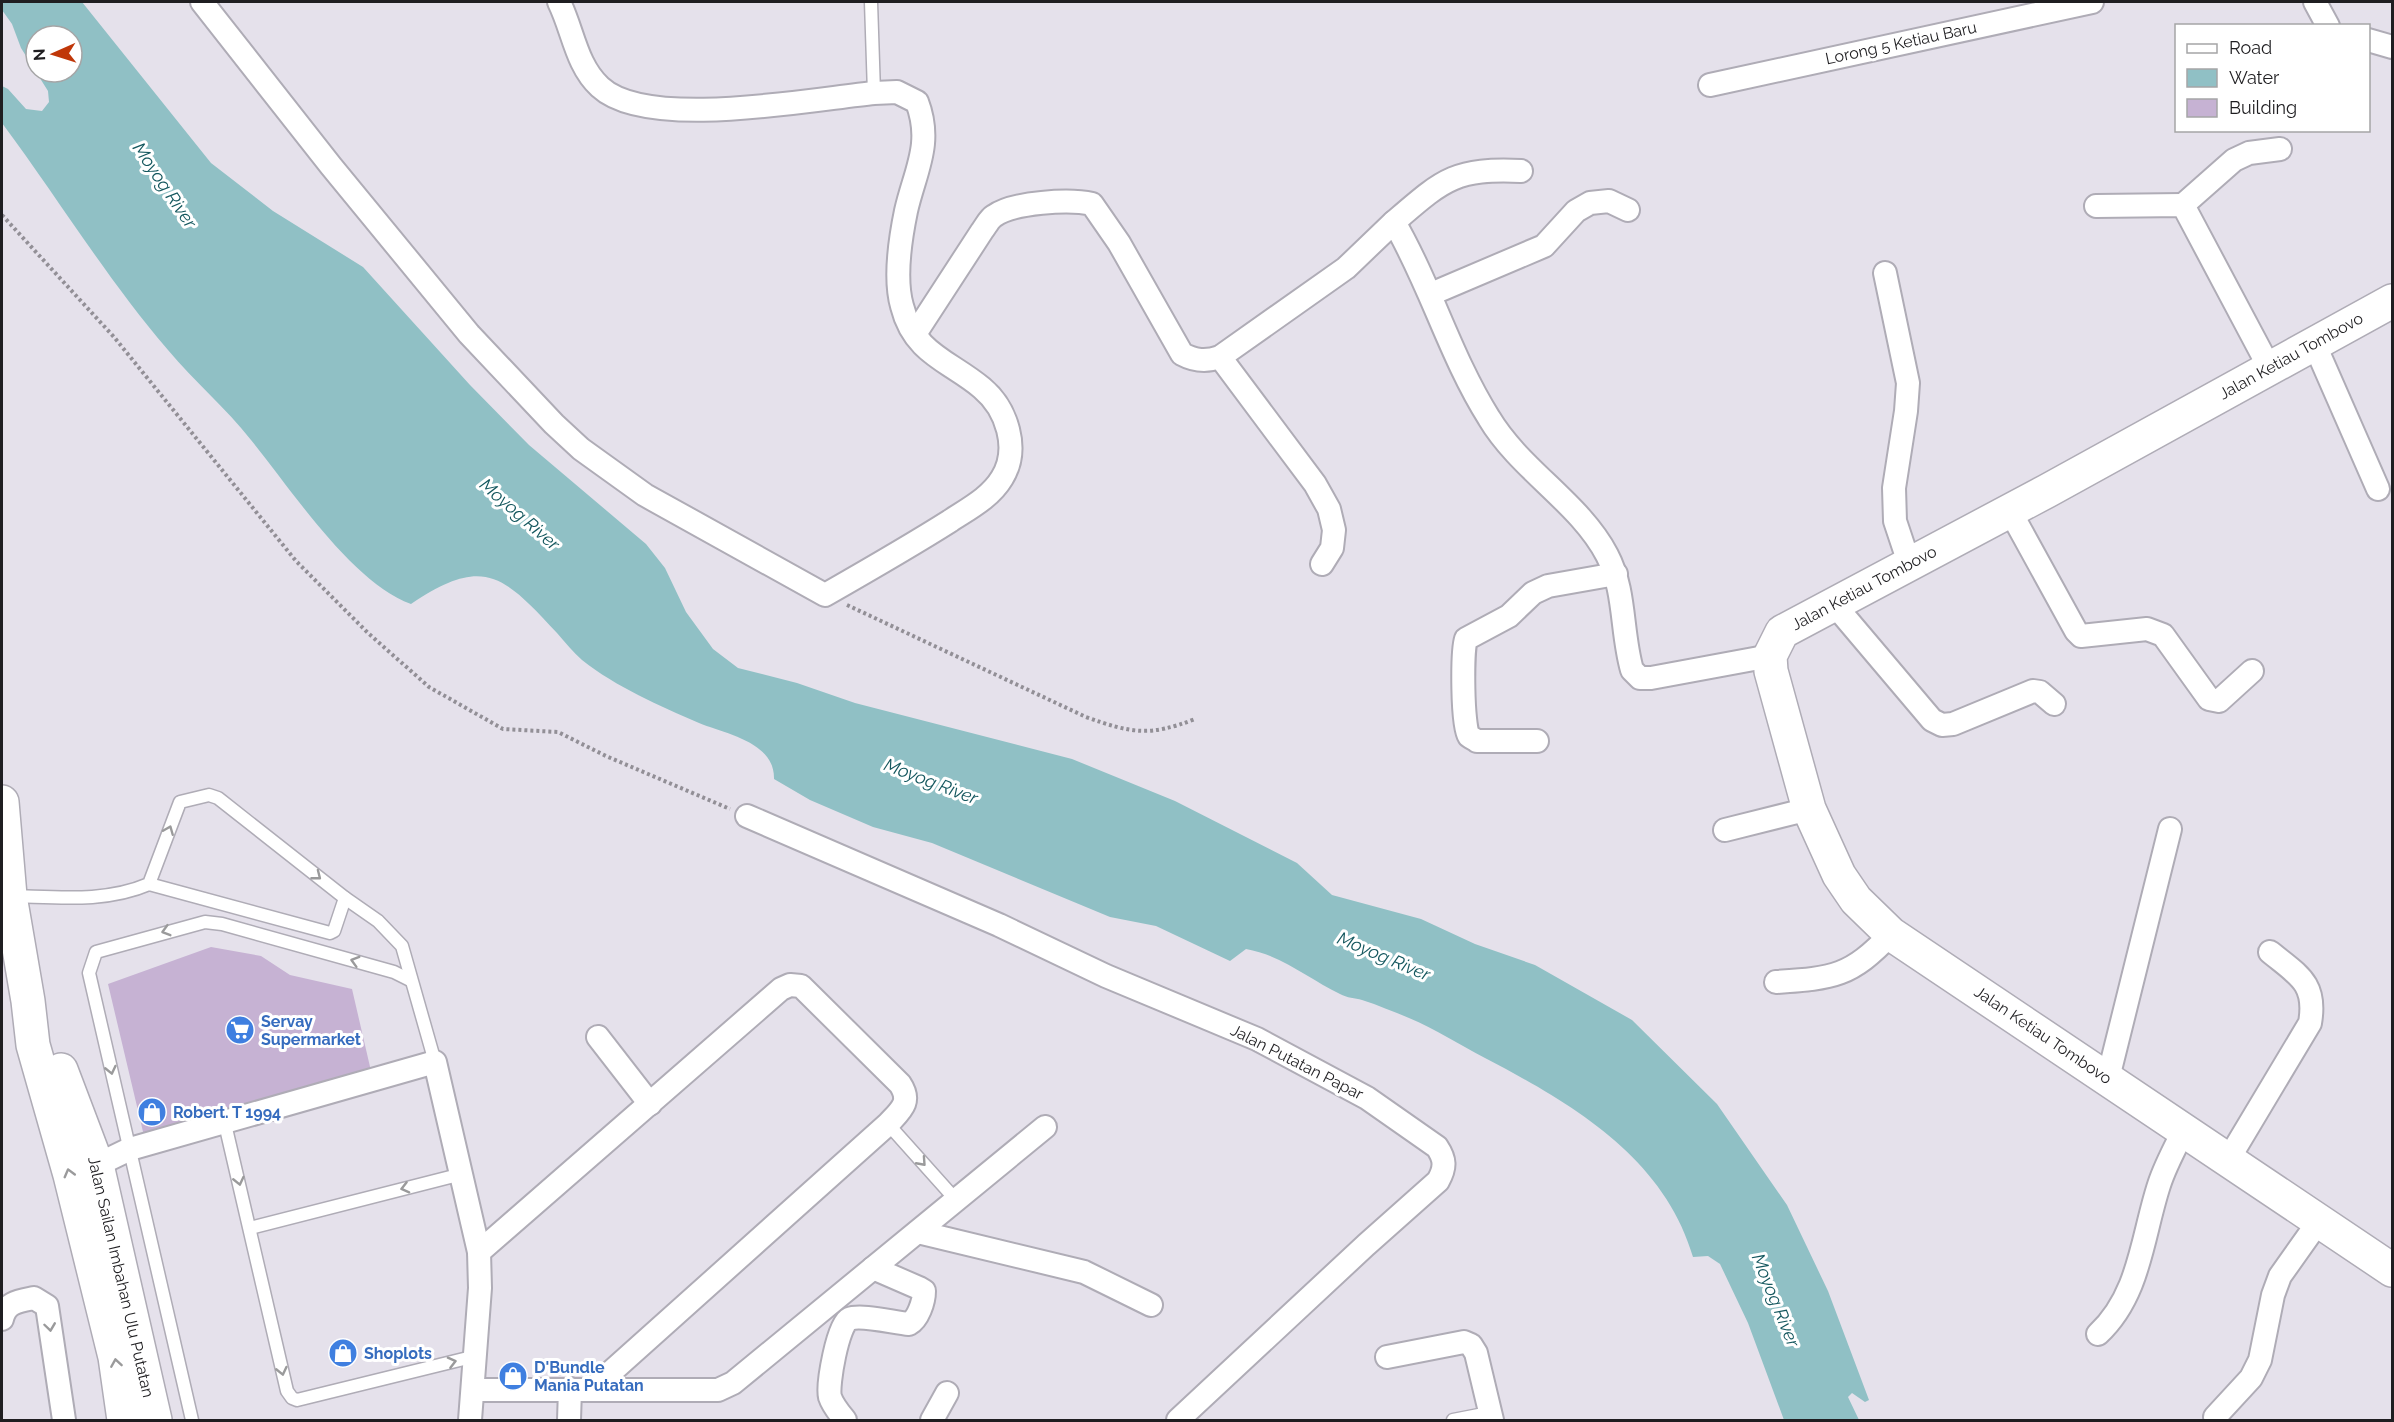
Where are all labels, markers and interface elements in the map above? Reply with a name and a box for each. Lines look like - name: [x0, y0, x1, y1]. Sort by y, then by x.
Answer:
- street label: Lorong 5 Ketiau Baru: [1824, 18, 1978, 68]
- north arrow: [24, 24, 84, 84]
- legend: [2175, 24, 2370, 132]
- text: Road: [2229, 37, 2272, 58]
- text: N: [30, 48, 49, 61]
- text: Water: [2229, 67, 2280, 88]
- text: Building: [2229, 97, 2297, 118]
- water label: Moyog River: [129, 138, 202, 232]
- street label: Jalan Ketiau Tombovo: [2216, 309, 2366, 403]
- water label: Moyog River: [476, 474, 565, 555]
- street label: Jalan Ketiau Tombovo: [1788, 542, 1940, 634]
- water label: Moyog River: [881, 754, 982, 809]
- one-way arrow: [162, 825, 174, 836]
- one-way arrow: [310, 868, 321, 879]
- one-way arrow: [162, 924, 172, 936]
- water label: Moyog River: [1335, 927, 1434, 985]
- one-way arrow: [350, 956, 361, 968]
- street label: Jalan Ketiau Tombovo: [1971, 982, 2115, 1088]
- place label: Servay Supermarket: [261, 1012, 361, 1049]
- supermarket icon: Servay Supermarket: [224, 1014, 256, 1046]
- street label: Jalan Putatan Papar: [1227, 1020, 1367, 1104]
- one-way arrow: [104, 1064, 117, 1074]
- shop icon: Robert. T 1994: [136, 1096, 168, 1128]
- place label: Robert. T 1994: [173, 1103, 281, 1122]
- street label: Jalan Sailan Imbahan Ulu Putatan: [84, 1155, 158, 1399]
- one-way arrow: [915, 1155, 926, 1166]
- one-way arrow: [64, 1168, 77, 1178]
- one-way arrow: [231, 1175, 244, 1185]
- one-way arrow: [400, 1181, 410, 1194]
- water label: Moyog River: [1748, 1250, 1805, 1350]
- one-way arrow: [44, 1323, 56, 1332]
- shop icon: Shoplots: [327, 1337, 359, 1369]
- place label: Shoplots: [364, 1344, 432, 1363]
- one-way arrow: [447, 1356, 457, 1369]
- one-way arrow: [110, 1358, 123, 1368]
- place label: D'Bundle Mania Putatan: [534, 1358, 644, 1395]
- shop icon: D'Bundle Mania Putatan: [497, 1360, 529, 1392]
- one-way arrow: [275, 1365, 288, 1375]

